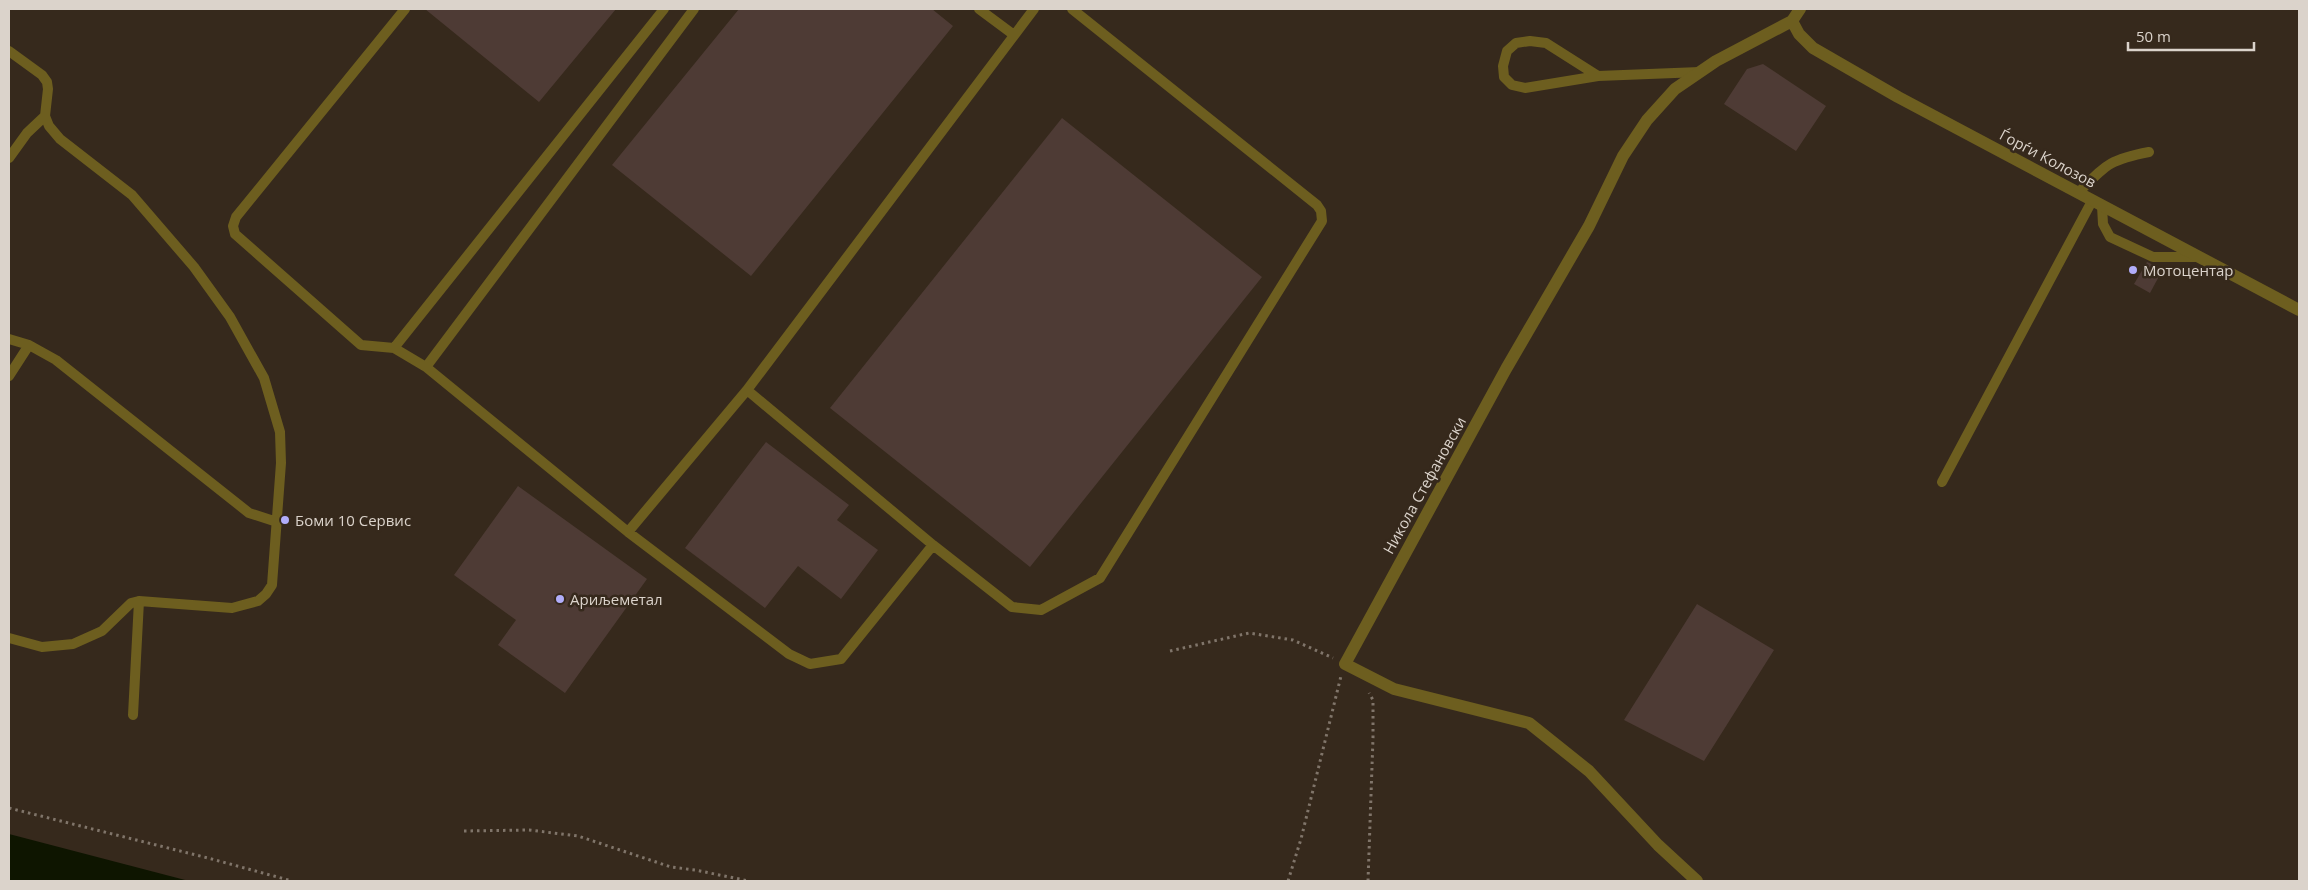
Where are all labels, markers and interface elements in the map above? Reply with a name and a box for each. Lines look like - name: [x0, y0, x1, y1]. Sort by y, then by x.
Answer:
- scale bar: [2128, 20, 2254, 52]
- text: 50 m: [2136, 26, 2171, 46]
- street label: Ѓорѓи Колозов: [1996, 124, 2100, 192]
- place label: Мотоцентар: [2143, 260, 2233, 280]
- marker: Мотоцентар: [2127, 264, 2139, 276]
- street label: Никола Стефановски: [1378, 413, 1470, 557]
- place label: Боми 10 Сервис: [295, 510, 411, 530]
- marker: Боми 10 Сервис: [279, 514, 291, 526]
- place label: Ариљеметал: [570, 589, 663, 609]
- marker: Ариљеметал: [554, 593, 566, 605]

